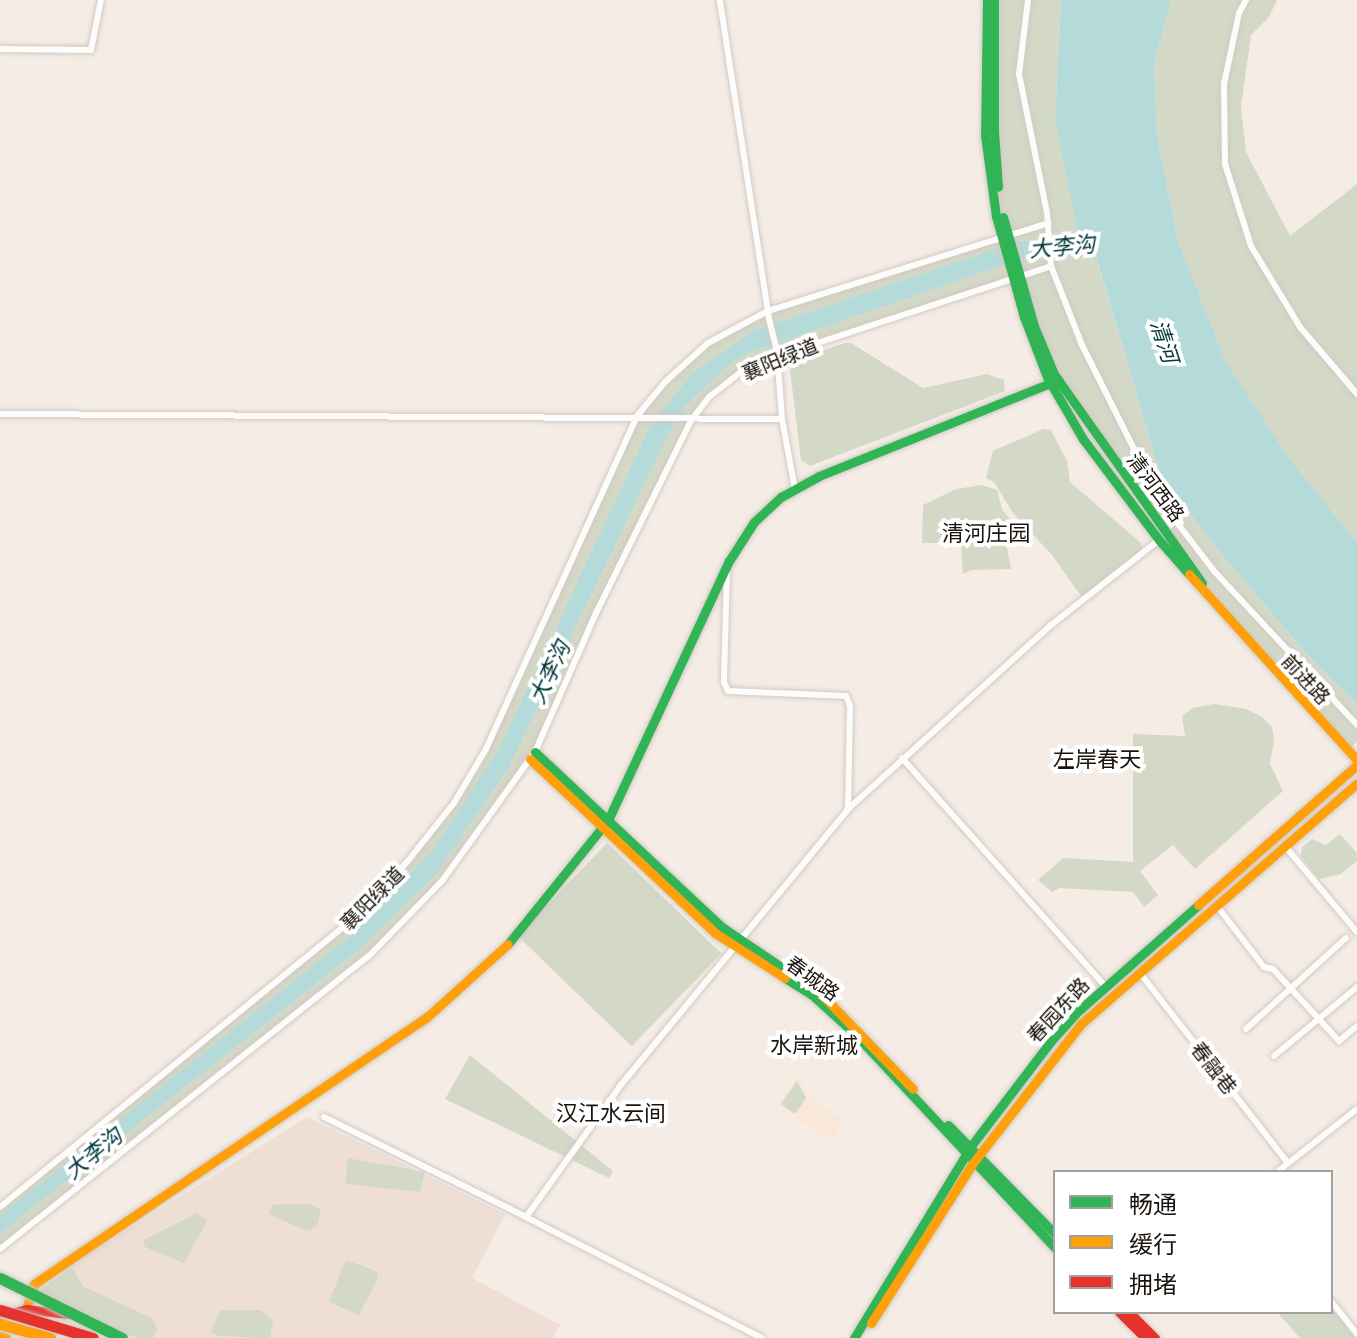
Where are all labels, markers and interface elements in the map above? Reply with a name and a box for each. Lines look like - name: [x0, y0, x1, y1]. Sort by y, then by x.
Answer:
- water label: 大李沟: [1028, 230, 1096, 262]
- water label: 清河: [1146, 316, 1184, 366]
- street label: 襄阳绿道: [738, 333, 822, 385]
- street label: 清河西路: [1122, 448, 1190, 526]
- district label: 清河庄园: [942, 520, 1030, 546]
- water label: 大李沟: [523, 637, 575, 707]
- street label: 前进路: [1277, 649, 1335, 709]
- district label: 左岸春天: [1053, 746, 1141, 772]
- street label: 襄阳绿道: [335, 861, 409, 935]
- street label: 春城路: [782, 951, 844, 1005]
- street label: 春园东路: [1022, 973, 1094, 1047]
- district label: 水岸新城: [770, 1032, 858, 1058]
- street label: 春融巷: [1186, 1037, 1242, 1099]
- district label: 汉江水云间: [556, 1100, 666, 1126]
- water label: 大李沟: [59, 1122, 127, 1184]
- legend: [1053, 1170, 1333, 1314]
- text: 畅通: [1129, 1189, 1177, 1218]
- text: 缓行: [1129, 1229, 1177, 1258]
- text: 拥堵: [1129, 1269, 1177, 1298]

